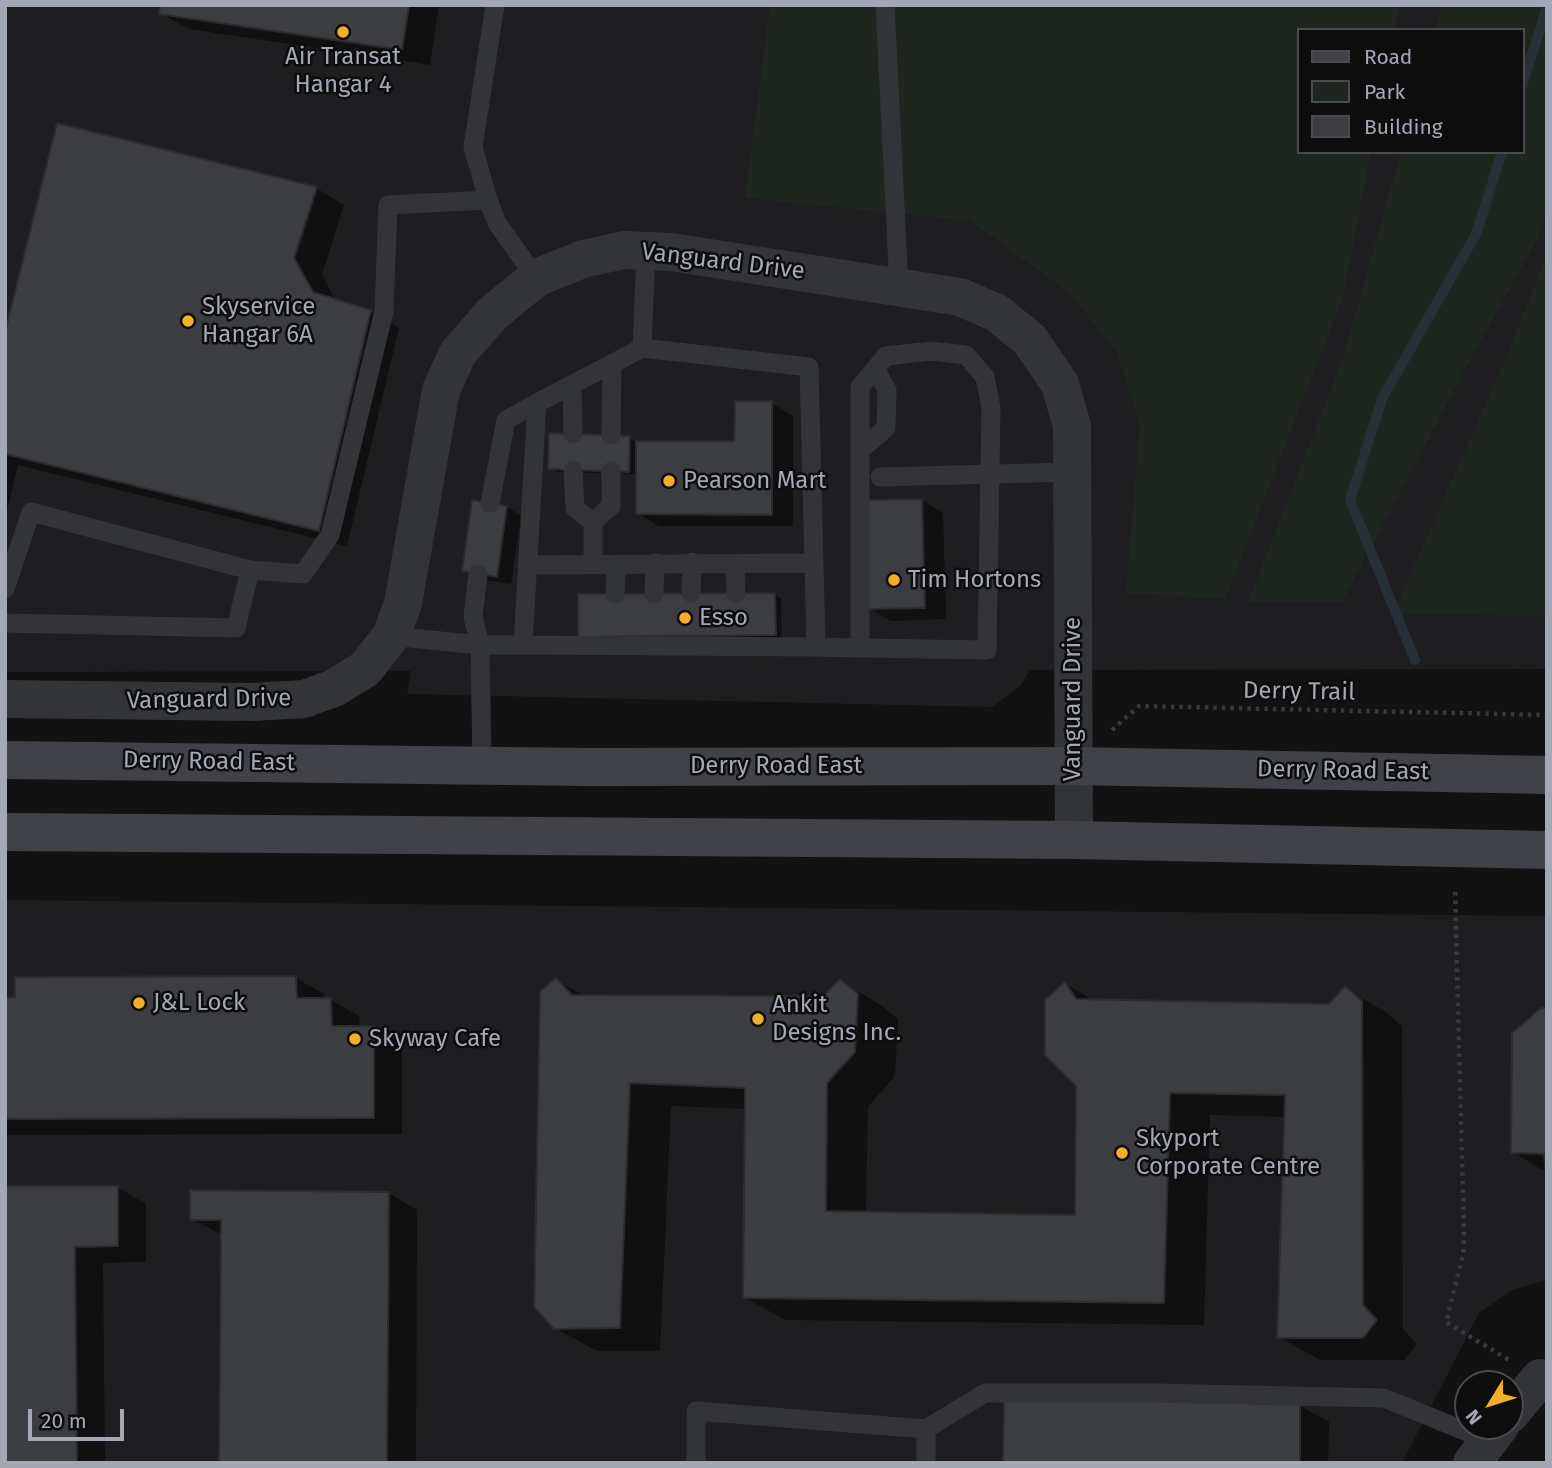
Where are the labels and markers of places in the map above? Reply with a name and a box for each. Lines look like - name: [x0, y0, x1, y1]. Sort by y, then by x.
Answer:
- marker: Air Transat Hangar 4: [335, 24, 351, 40]
- place label: Air Transat Hangar 4: [285, 43, 401, 99]
- place label: Skyservice Hangar 6A: [202, 293, 315, 349]
- marker: Skyservice Hangar 6A: [180, 313, 196, 329]
- place label: Pearson Mart: [683, 467, 826, 495]
- marker: Pearson Mart: [661, 473, 677, 489]
- place label: Tim Hortons: [908, 566, 1041, 594]
- marker: Tim Hortons: [886, 572, 902, 588]
- place label: Esso: [699, 604, 748, 632]
- marker: Esso: [677, 610, 693, 626]
- place label: J&L Lock: [153, 989, 245, 1017]
- place label: Ankit Designs Inc.: [772, 991, 901, 1047]
- marker: J&L Lock: [131, 995, 147, 1011]
- marker: Ankit Designs Inc.: [750, 1011, 766, 1027]
- place label: Skyway Cafe: [369, 1025, 501, 1053]
- marker: Skyway Cafe: [347, 1031, 363, 1047]
- place label: Skyport Corporate Centre: [1136, 1125, 1320, 1181]
- marker: Skyport Corporate Centre: [1114, 1145, 1130, 1161]

